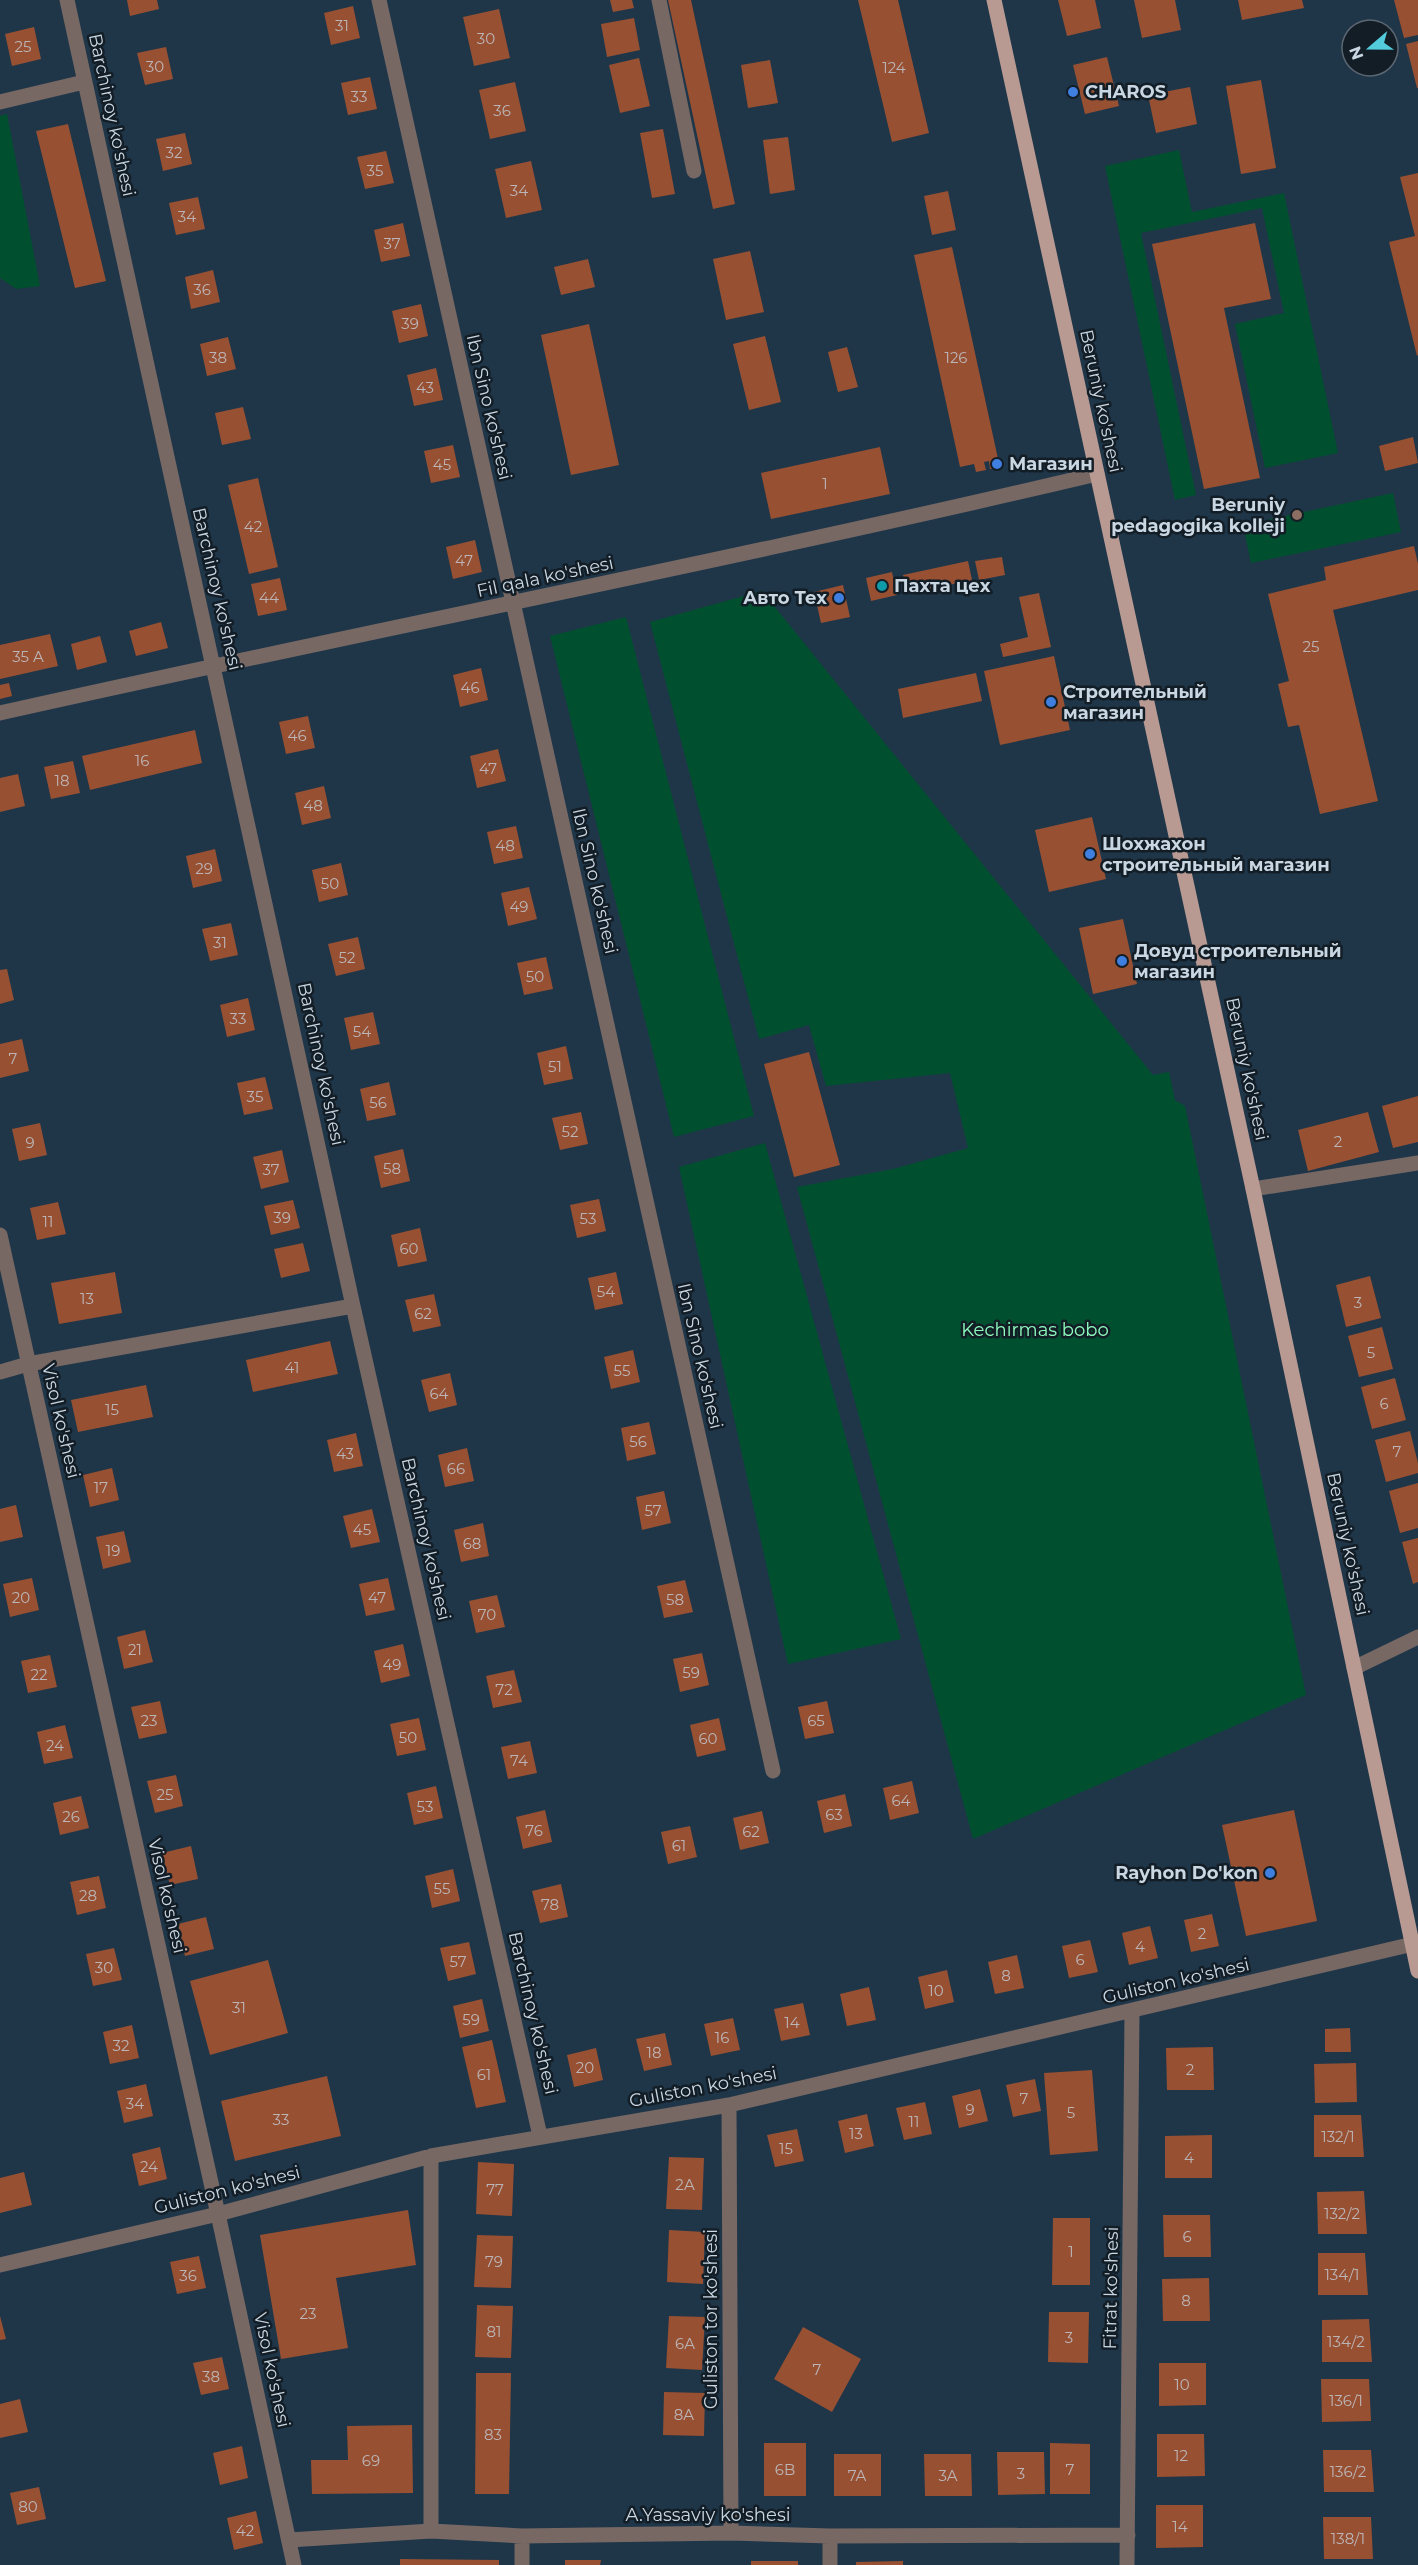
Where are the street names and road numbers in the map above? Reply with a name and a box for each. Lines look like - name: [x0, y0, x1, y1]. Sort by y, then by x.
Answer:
- street label: Barchinoy ko'shesi: [84, 31, 140, 199]
- street label: Beruniy ko'shesi: [1075, 327, 1127, 475]
- street label: Ibn Sino ko'shesi: [462, 332, 516, 482]
- street label: Barchinoy ko'shesi: [188, 505, 246, 673]
- street label: Fil qala ko'shesi: [475, 552, 615, 602]
- street label: Ibn Sino ko'shesi: [568, 806, 622, 956]
- street label: Barchinoy ko'shesi: [293, 980, 349, 1148]
- street label: Beruniy ko'shesi: [1221, 995, 1273, 1143]
- street label: Ibn Sino ko'shesi: [673, 1281, 727, 1431]
- street label: Visol ko'shesi: [37, 1361, 85, 1481]
- street label: Barchinoy ko'shesi: [397, 1455, 455, 1623]
- street label: Beruniy ko'shesi: [1322, 1470, 1374, 1618]
- street label: Visol ko'shesi: [143, 1836, 191, 1956]
- street label: Barchinoy ko'shesi: [504, 1929, 562, 2097]
- street label: Guliston ko'shesi: [1100, 1953, 1252, 2009]
- street label: Guliston ko'shesi: [627, 2062, 779, 2112]
- street label: Guliston ko'shesi: [152, 2161, 302, 2219]
- street label: Fitrat ko'shesi: [1099, 2226, 1123, 2350]
- street label: Guliston tor ko'shesi: [700, 2229, 722, 2409]
- street label: Visol ko'shesi: [249, 2310, 295, 2430]
- street label: A.Yassaviy ko'shesi: [625, 2504, 791, 2526]

